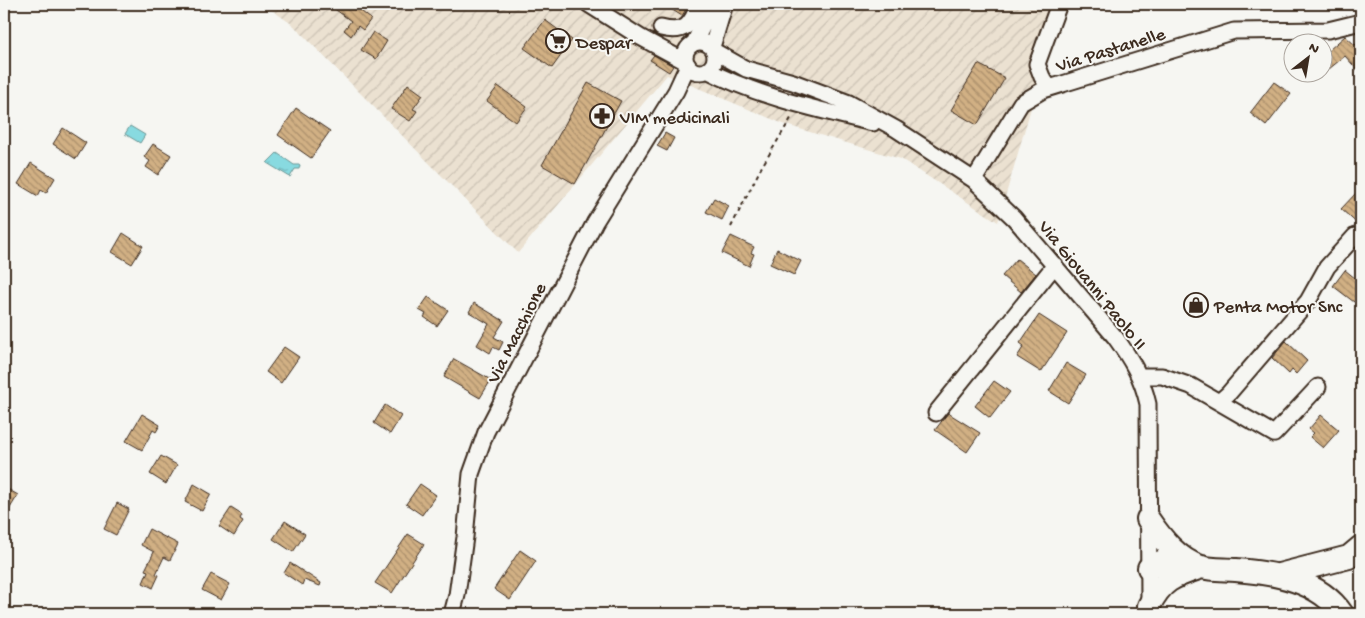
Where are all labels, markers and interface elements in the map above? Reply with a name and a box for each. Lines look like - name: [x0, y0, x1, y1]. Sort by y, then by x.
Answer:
- street label: Via Pastanelle: [1053, 24, 1169, 79]
- supermarket icon: Despar: [545, 28, 571, 54]
- north arrow: [1282, 32, 1332, 82]
- place label: Despar: [574, 33, 634, 56]
- text: N: [1305, 39, 1322, 59]
- pharmacy icon: VIM medicinali: [589, 103, 615, 129]
- place label: VIM medicinali: [619, 108, 730, 131]
- street label: Via Giovanni Paolo II: [1031, 216, 1151, 356]
- street label: Via Macchione: [483, 279, 553, 388]
- shop icon: Penta Motor Snc: [1183, 292, 1209, 318]
- place label: Penta Motor Snc: [1213, 297, 1343, 320]

